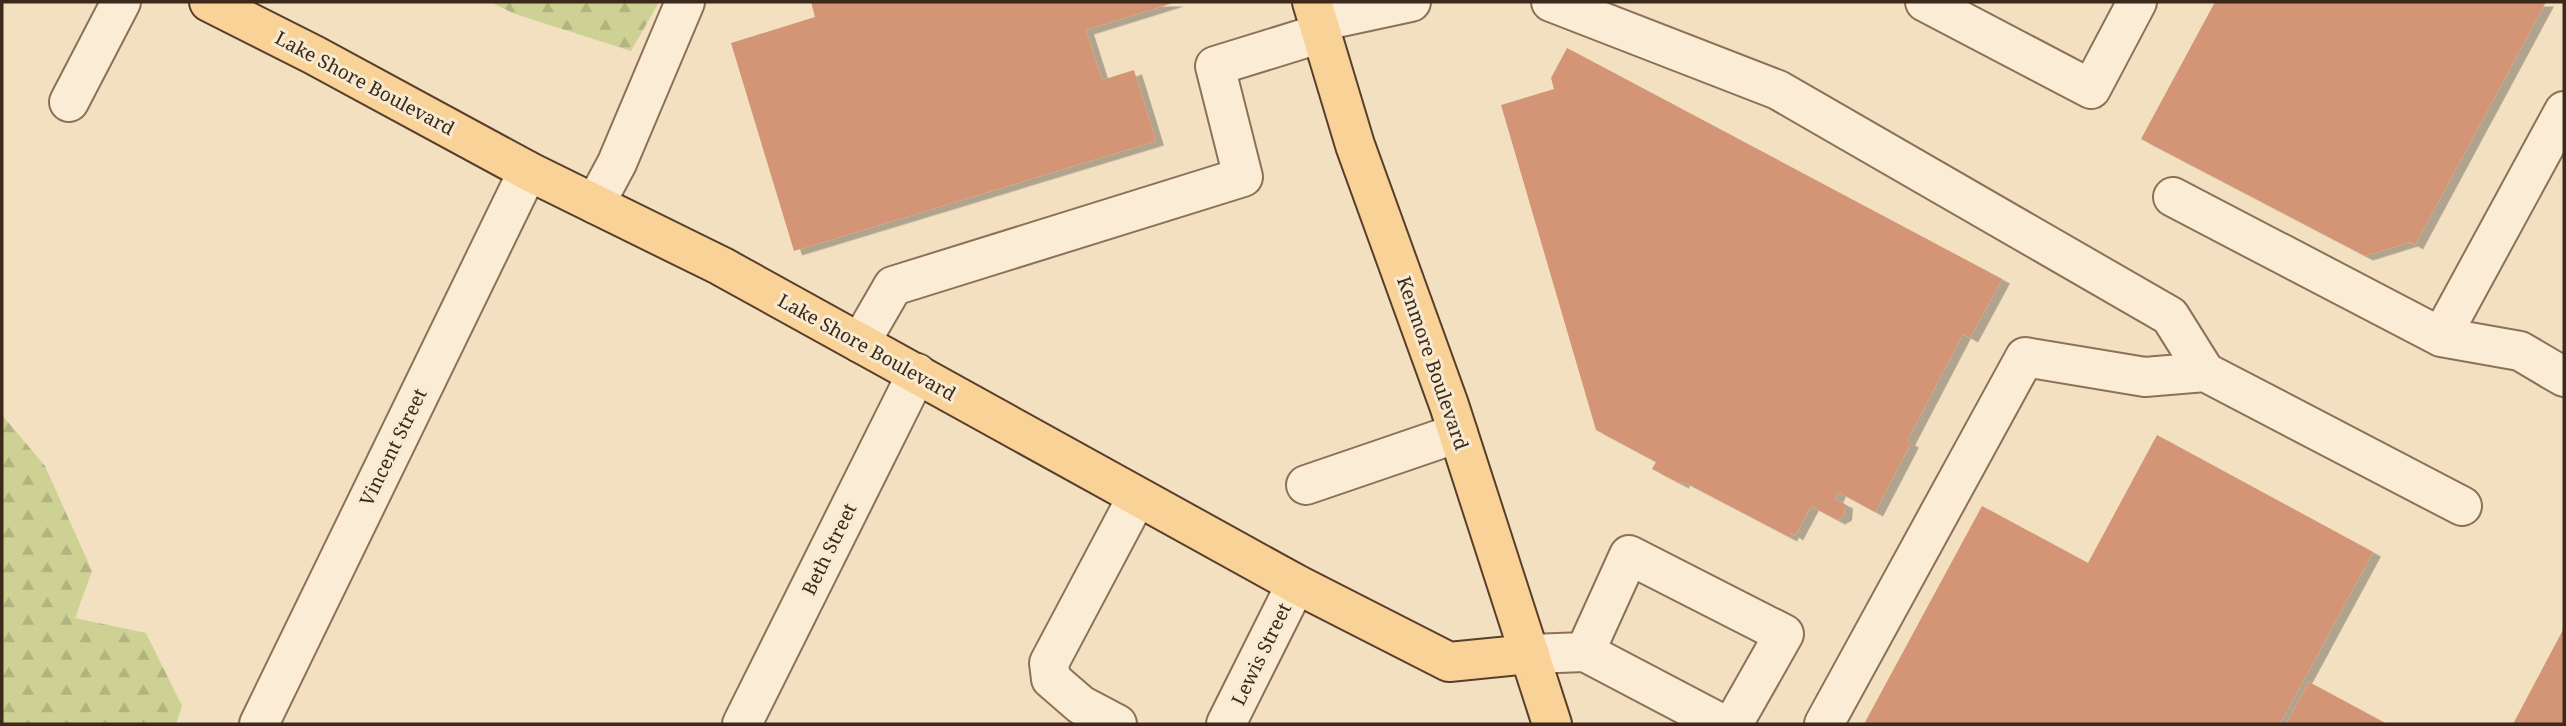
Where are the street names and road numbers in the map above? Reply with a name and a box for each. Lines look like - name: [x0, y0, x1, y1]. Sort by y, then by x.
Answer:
- street label: Lake Shore Boulevard: [271, 25, 460, 141]
- street label: Kenmore Boulevard: [1391, 273, 1475, 454]
- street label: Lake Shore Boulevard: [773, 287, 961, 407]
- street label: Vincent Street: [353, 384, 433, 510]
- street label: Beth Street: [796, 498, 863, 599]
- street label: Lewis Street: [1225, 598, 1297, 710]

